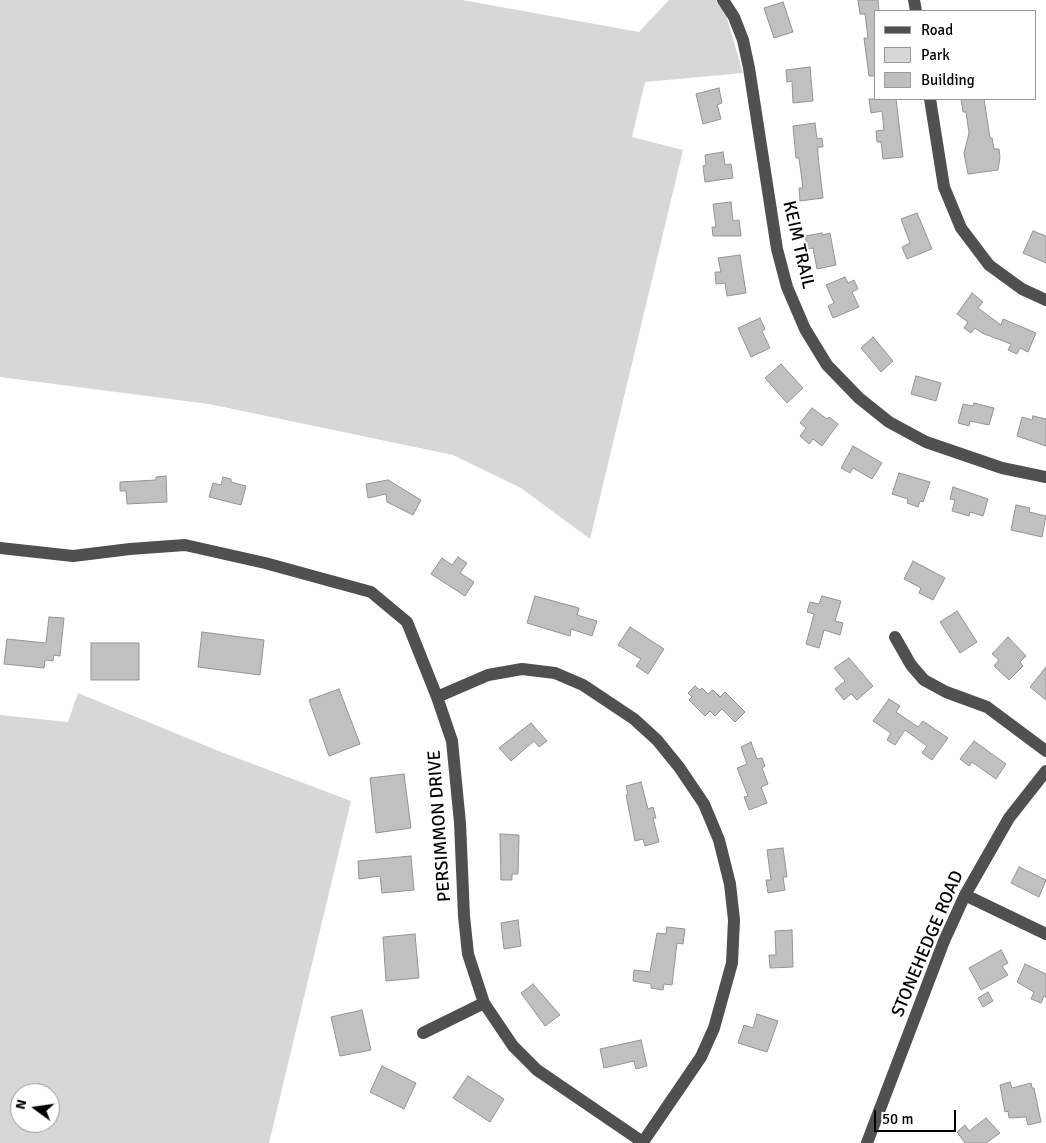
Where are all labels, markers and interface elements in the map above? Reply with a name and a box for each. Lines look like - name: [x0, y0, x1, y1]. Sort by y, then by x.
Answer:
- legend: [874, 10, 1036, 100]
- text: Road: [921, 21, 953, 39]
- text: Park: [921, 46, 950, 64]
- text: Building: [921, 71, 975, 89]
- street label: KEIM TRAIL: [777, 199, 819, 291]
- street label: PERSIMMON DRIVE: [424, 749, 456, 903]
- street label: STONEHEDGE ROAD: [887, 868, 969, 1020]
- north arrow: [10, 1083, 60, 1133]
- text: N: [12, 1098, 30, 1111]
- scale bar: [876, 1100, 958, 1132]
- text: 50 m: [882, 1110, 913, 1128]

